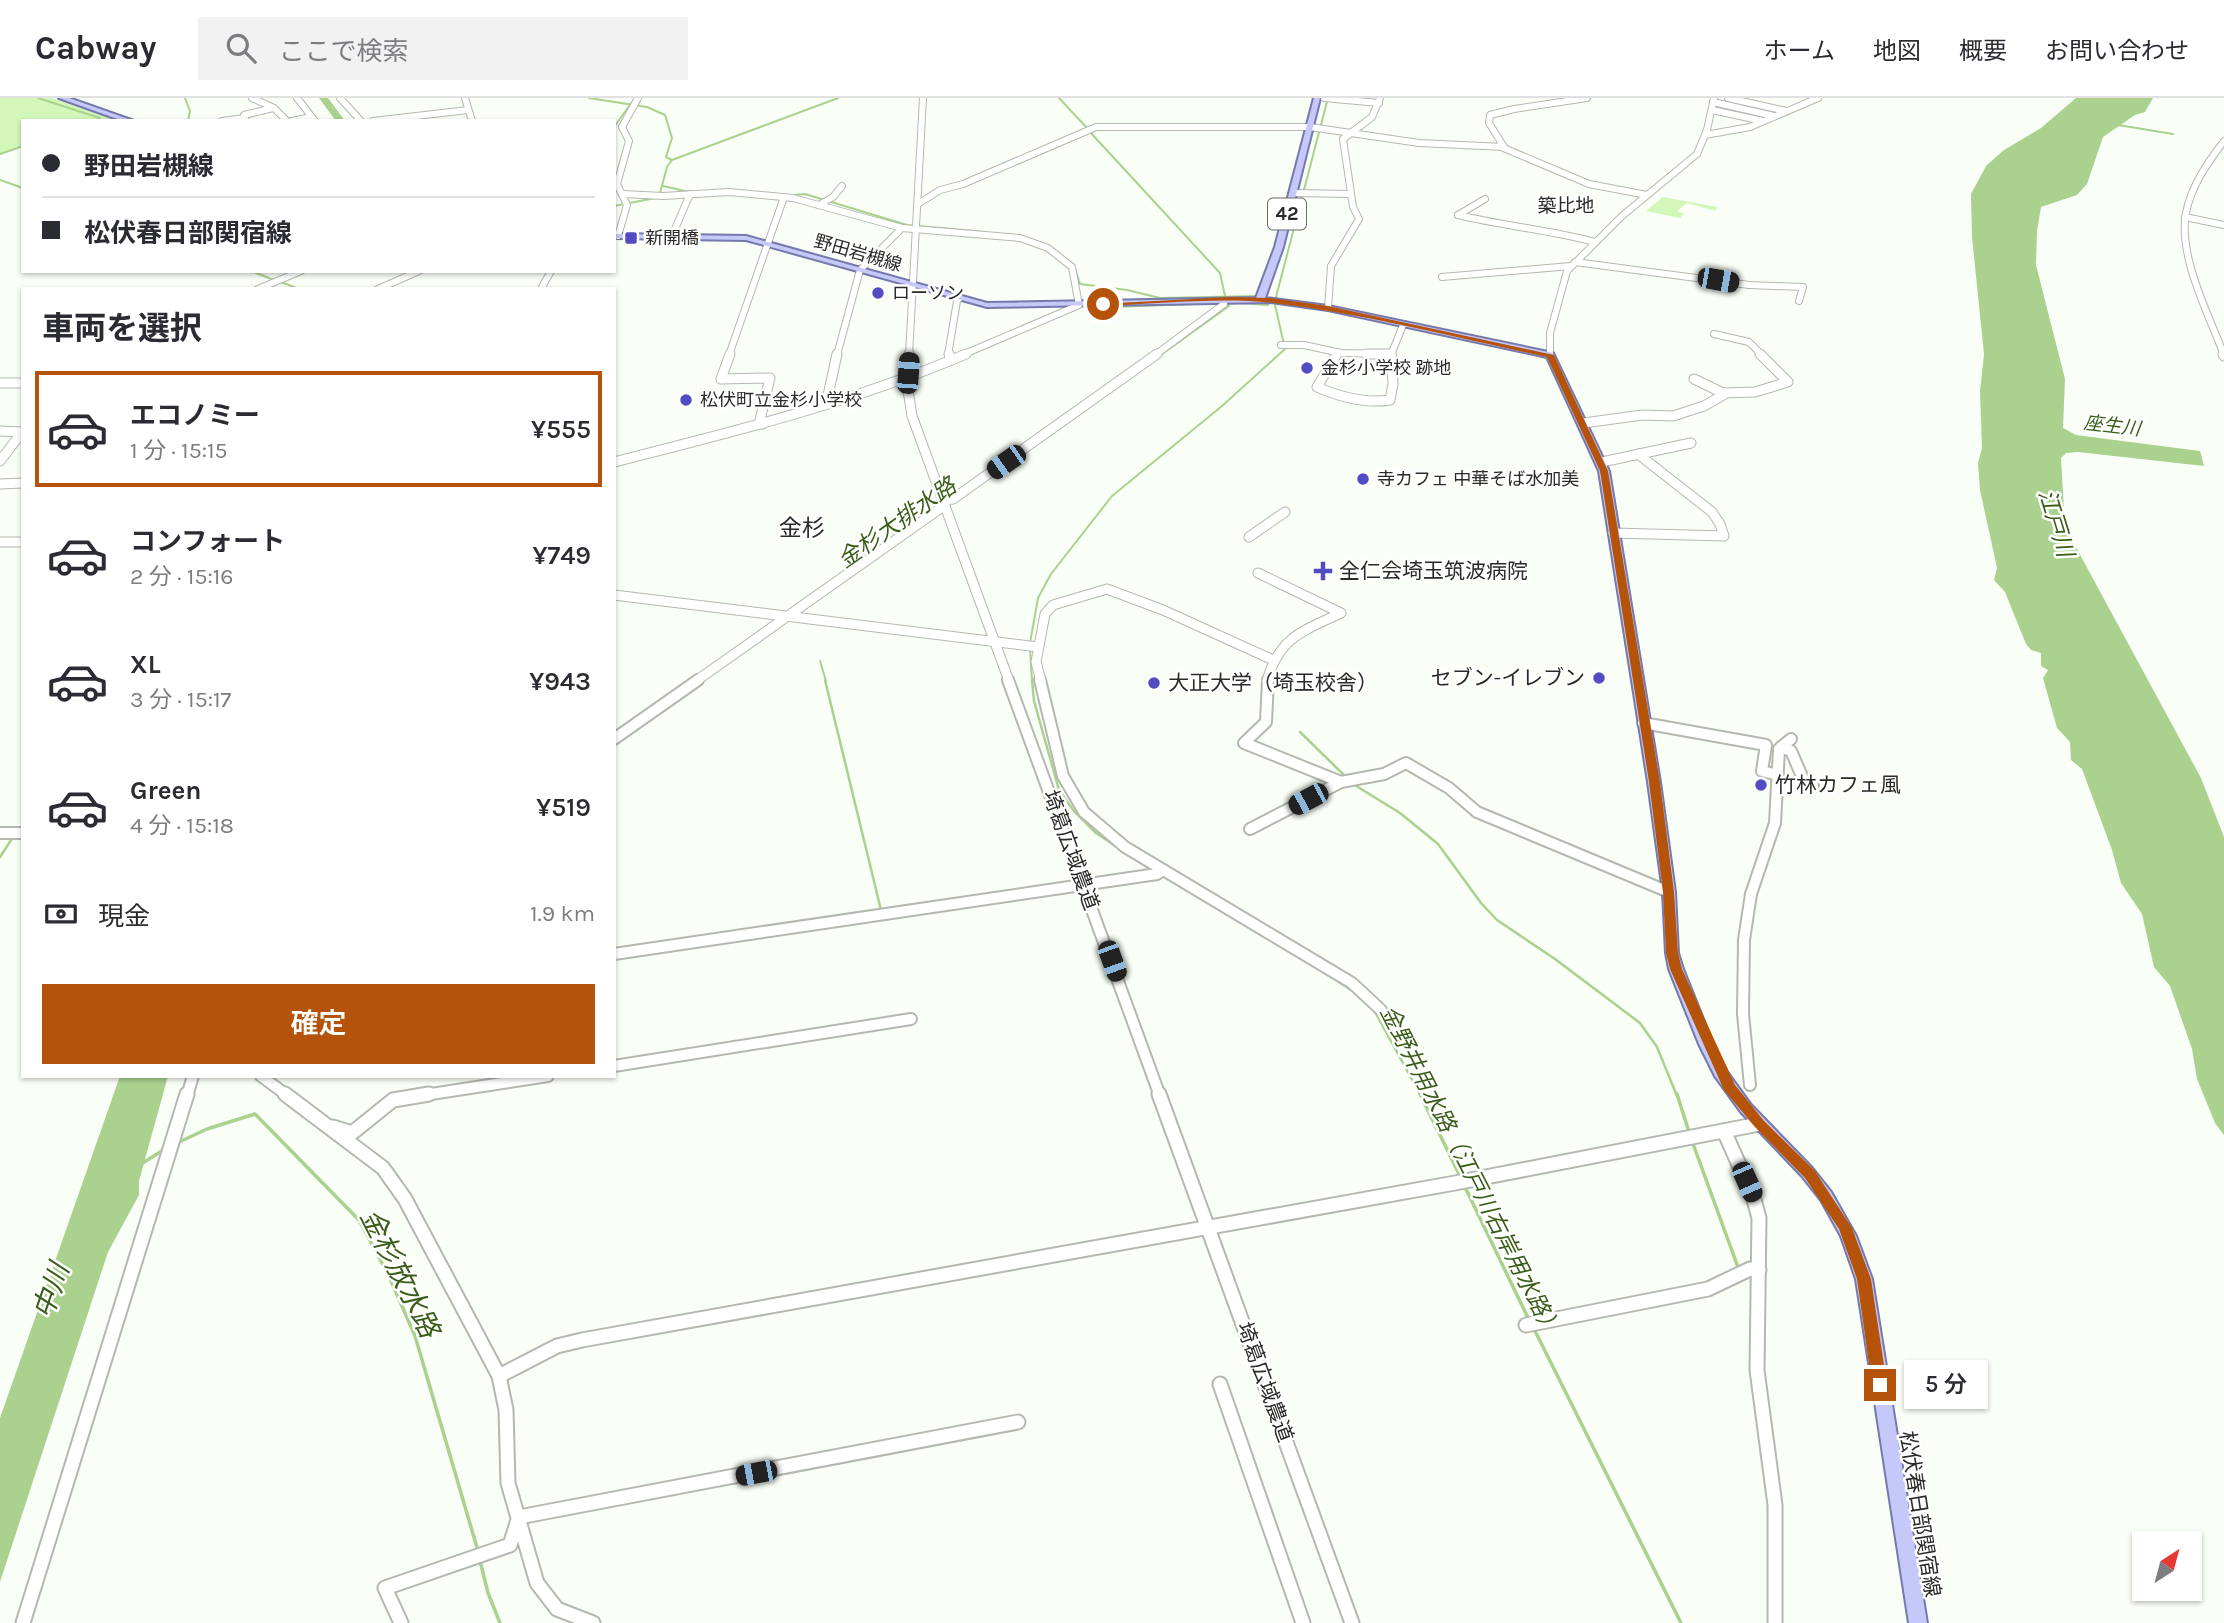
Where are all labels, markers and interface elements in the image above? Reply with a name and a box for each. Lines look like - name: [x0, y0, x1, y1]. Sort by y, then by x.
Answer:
- search box: [198, 17, 688, 80]
- text: Cabway: [35, 29, 156, 67]
- icon: search: [222, 29, 260, 67]
- text: ここで検索: [278, 36, 408, 67]
- text: ホーム: [1764, 37, 1835, 65]
- text: 地図: [1873, 37, 1921, 65]
- text: 概要: [1959, 37, 2007, 65]
- text: お問い合わせ: [2045, 37, 2189, 65]
- text: 野田岩槻線: [84, 151, 214, 182]
- district label: 築比地: [1537, 195, 1595, 217]
- road number: 42: [1268, 198, 1306, 230]
- text: 松伏春日部関宿線: [84, 218, 292, 249]
- place label: 新開橋: [645, 227, 699, 249]
- marker: 新開橋: [623, 230, 639, 246]
- street label: 野田岩槻線: [812, 230, 904, 276]
- car: [1696, 266, 1741, 294]
- place label: ローソン: [892, 282, 964, 304]
- marker: ローソン: [870, 285, 886, 301]
- route start: [1087, 288, 1119, 320]
- text: 車両を選択: [42, 310, 202, 347]
- car: [897, 351, 920, 395]
- place label: 金杉小学校 跡地: [1321, 357, 1451, 379]
- marker: 金杉小学校 跡地: [1299, 360, 1315, 376]
- place label: 松伏町立金杉小学校: [700, 389, 862, 411]
- marker: 松伏町立金杉小学校: [678, 392, 694, 408]
- icon: car: [46, 398, 109, 461]
- text: エコノミー: [130, 400, 260, 431]
- water label: 座生川: [2082, 412, 2144, 441]
- text: ¥555: [531, 414, 591, 445]
- text: 1 分 · 15:15: [130, 437, 228, 464]
- car: [983, 441, 1030, 483]
- place label: 寺カフェ 中華そば水加美: [1377, 468, 1579, 490]
- water label: 金杉大排水路: [833, 471, 963, 574]
- marker: 寺カフェ 中華そば水加美: [1355, 471, 1371, 487]
- water label: 江戸川: [2033, 486, 2080, 563]
- district label: 金杉: [779, 515, 825, 542]
- icon: car: [46, 524, 109, 587]
- text: コンフォート: [130, 526, 285, 557]
- text: ¥749: [532, 540, 591, 571]
- place label: 全仁会埼玉筑波病院: [1339, 559, 1528, 583]
- marker: 全仁会埼玉筑波病院: [1313, 561, 1333, 581]
- text: 2 分 · 15:16: [130, 563, 233, 590]
- text: XL: [130, 649, 161, 680]
- icon: car: [46, 650, 109, 713]
- text: ¥943: [529, 666, 591, 697]
- place label: セブン-イレブン: [1431, 666, 1585, 690]
- marker: セブン-イレブン: [1591, 670, 1607, 686]
- place label: 大正大学（埼玉校舎）: [1168, 671, 1378, 695]
- marker: 大正大学（埼玉校舎）: [1146, 675, 1162, 691]
- text: 3 分 · 15:17: [130, 686, 231, 713]
- place label: 竹林カフェ風: [1775, 773, 1901, 797]
- text: Green: [130, 775, 202, 806]
- icon: car: [46, 776, 109, 839]
- marker: 竹林カフェ風: [1753, 777, 1769, 793]
- car: [1285, 780, 1332, 818]
- street label: 埼葛広域農道: [1038, 787, 1104, 913]
- text: ¥519: [536, 792, 591, 823]
- text: 4 分 · 15:18: [130, 812, 234, 839]
- icon: cash: [42, 895, 80, 933]
- text: 1.9 km: [530, 900, 595, 927]
- text: 現金: [98, 901, 150, 932]
- car: [1095, 938, 1130, 984]
- button: 確定: [42, 984, 595, 1064]
- water label: 金野井用水路（江戸川右岸用水路）: [1374, 1001, 1566, 1341]
- car: [1729, 1159, 1766, 1205]
- water label: 金杉放水路: [354, 1203, 447, 1345]
- water label: 中川: [26, 1256, 77, 1323]
- street label: 埼葛広域農道: [1232, 1319, 1298, 1445]
- callout: 5 分: [1904, 1360, 1988, 1410]
- route end: [1864, 1369, 1896, 1401]
- text: 5 分: [1925, 1371, 1967, 1398]
- street label: 松伏春日部関宿線: [1895, 1429, 1945, 1599]
- car: [734, 1459, 779, 1487]
- north arrow: [2132, 1531, 2202, 1601]
- map controls: [2132, 1531, 2202, 1601]

